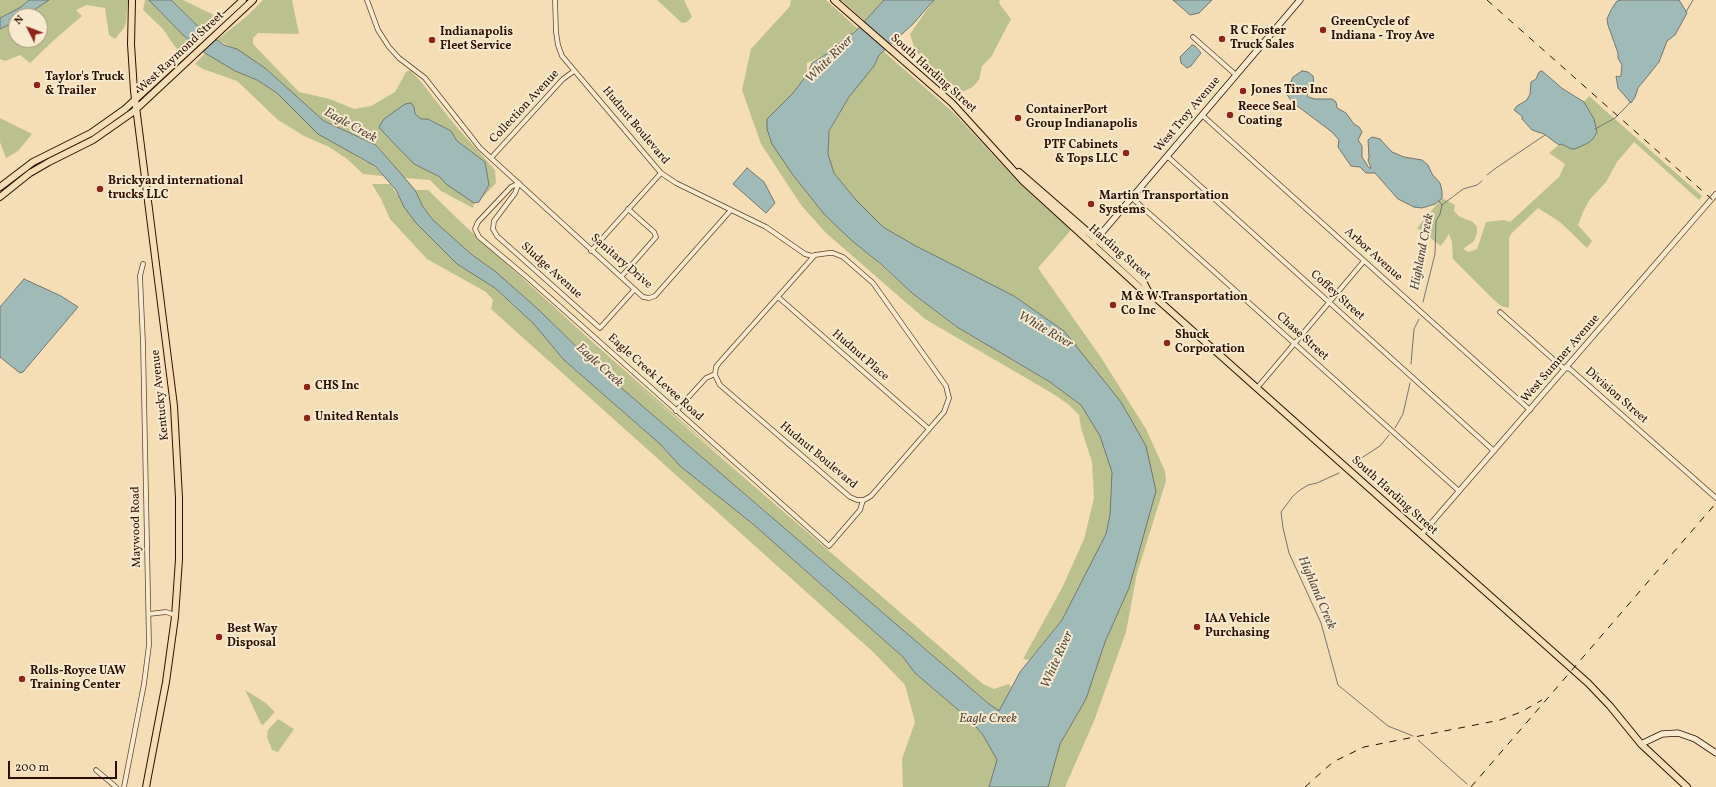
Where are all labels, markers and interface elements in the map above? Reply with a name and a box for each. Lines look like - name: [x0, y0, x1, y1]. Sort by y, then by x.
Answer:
- north arrow: [8, 8, 48, 48]
- street label: West Raymond Street: [135, 9, 227, 97]
- text: N: [11, 12, 28, 28]
- place label: GreenCycle of Indiana - Troy Ave: [1331, 16, 1435, 44]
- place label: R C Foster Truck Sales: [1230, 25, 1294, 53]
- marker: GreenCycle of Indiana - Troy Ave: [1318, 25, 1328, 35]
- place label: Indianapolis Fleet Service: [440, 26, 513, 54]
- street label: South Harding Street: [887, 31, 979, 117]
- water label: White River: [803, 33, 857, 87]
- marker: R C Foster Truck Sales: [1217, 34, 1227, 44]
- marker: Indianapolis Fleet Service: [427, 35, 437, 45]
- street label: Collection Avenue: [487, 67, 563, 147]
- place label: Taylor's Truck & Trailer: [45, 71, 124, 99]
- street label: West Troy Avenue: [1152, 74, 1224, 156]
- marker: Taylor's Truck & Trailer: [32, 80, 42, 90]
- street label: Hudnut Boulevard: [598, 84, 672, 168]
- place label: Jones Tire Inc: [1251, 84, 1328, 98]
- marker: Jones Tire Inc: [1238, 86, 1248, 96]
- place label: Reece Seal Coating: [1238, 101, 1296, 129]
- place label: ContainerPort Group Indianapolis: [1026, 104, 1138, 132]
- water label: Eagle Creek: [321, 105, 379, 147]
- marker: Reece Seal Coating: [1225, 110, 1235, 120]
- marker: ContainerPort Group Indianapolis: [1013, 113, 1023, 123]
- place label: PTF Cabinets & Tops LLC: [1044, 139, 1118, 167]
- marker: PTF Cabinets & Tops LLC: [1121, 148, 1131, 158]
- place label: Brickyard international trucks LLC: [108, 175, 243, 203]
- marker: Brickyard international trucks LLC: [95, 184, 105, 194]
- place label: Martin Transportation Systems: [1099, 190, 1229, 218]
- marker: Martin Transportation Systems: [1086, 199, 1096, 209]
- water label: Highland Creek: [1408, 212, 1438, 292]
- street label: Harding Street: [1085, 222, 1153, 284]
- street label: Arbor Avenue: [1341, 225, 1405, 285]
- street label: Sanitary Drive: [587, 231, 655, 293]
- street label: Sludge Avenue: [517, 240, 585, 302]
- street label: Coffey Street: [1307, 268, 1367, 324]
- place label: M & W Transportation Co Inc: [1121, 291, 1248, 319]
- marker: M & W Transportation Co Inc: [1108, 300, 1118, 310]
- water label: White River: [1015, 309, 1075, 353]
- street label: Chase Street: [1273, 310, 1331, 364]
- street label: West Sumner Avenue: [1519, 312, 1603, 406]
- street label: Hudnut Place: [829, 327, 891, 385]
- place label: Shuck Corporation: [1175, 329, 1245, 357]
- street label: Eagle Creek Levee Road: [604, 331, 706, 425]
- marker: Shuck Corporation: [1162, 338, 1172, 348]
- water label: Eagle Creek: [572, 341, 626, 391]
- street label: Kentucky Avenue: [149, 349, 173, 441]
- street label: Division Street: [1582, 365, 1650, 427]
- place label: CHS Inc: [315, 380, 359, 394]
- marker: CHS Inc: [302, 382, 312, 392]
- place label: United Rentals: [315, 411, 398, 425]
- marker: United Rentals: [302, 413, 312, 423]
- street label: Hudnut Boulevard: [776, 419, 860, 493]
- street label: South Harding Street: [1348, 453, 1440, 539]
- street label: Maywood Road: [129, 486, 145, 568]
- water label: Highland Creek: [1294, 554, 1338, 632]
- place label: IAA Vehicle Purchasing: [1205, 613, 1270, 641]
- marker: IAA Vehicle Purchasing: [1192, 622, 1202, 632]
- place label: Best Way Disposal: [227, 623, 277, 651]
- water label: White River: [1038, 629, 1078, 691]
- marker: Best Way Disposal: [214, 632, 224, 642]
- place label: Rolls-Royce UAW Training Center: [30, 665, 126, 693]
- marker: Rolls-Royce UAW Training Center: [17, 674, 27, 684]
- water label: Eagle Creek: [959, 712, 1017, 728]
- scale bar: [10, 753, 119, 779]
- text: 200 m: [15, 760, 49, 776]

